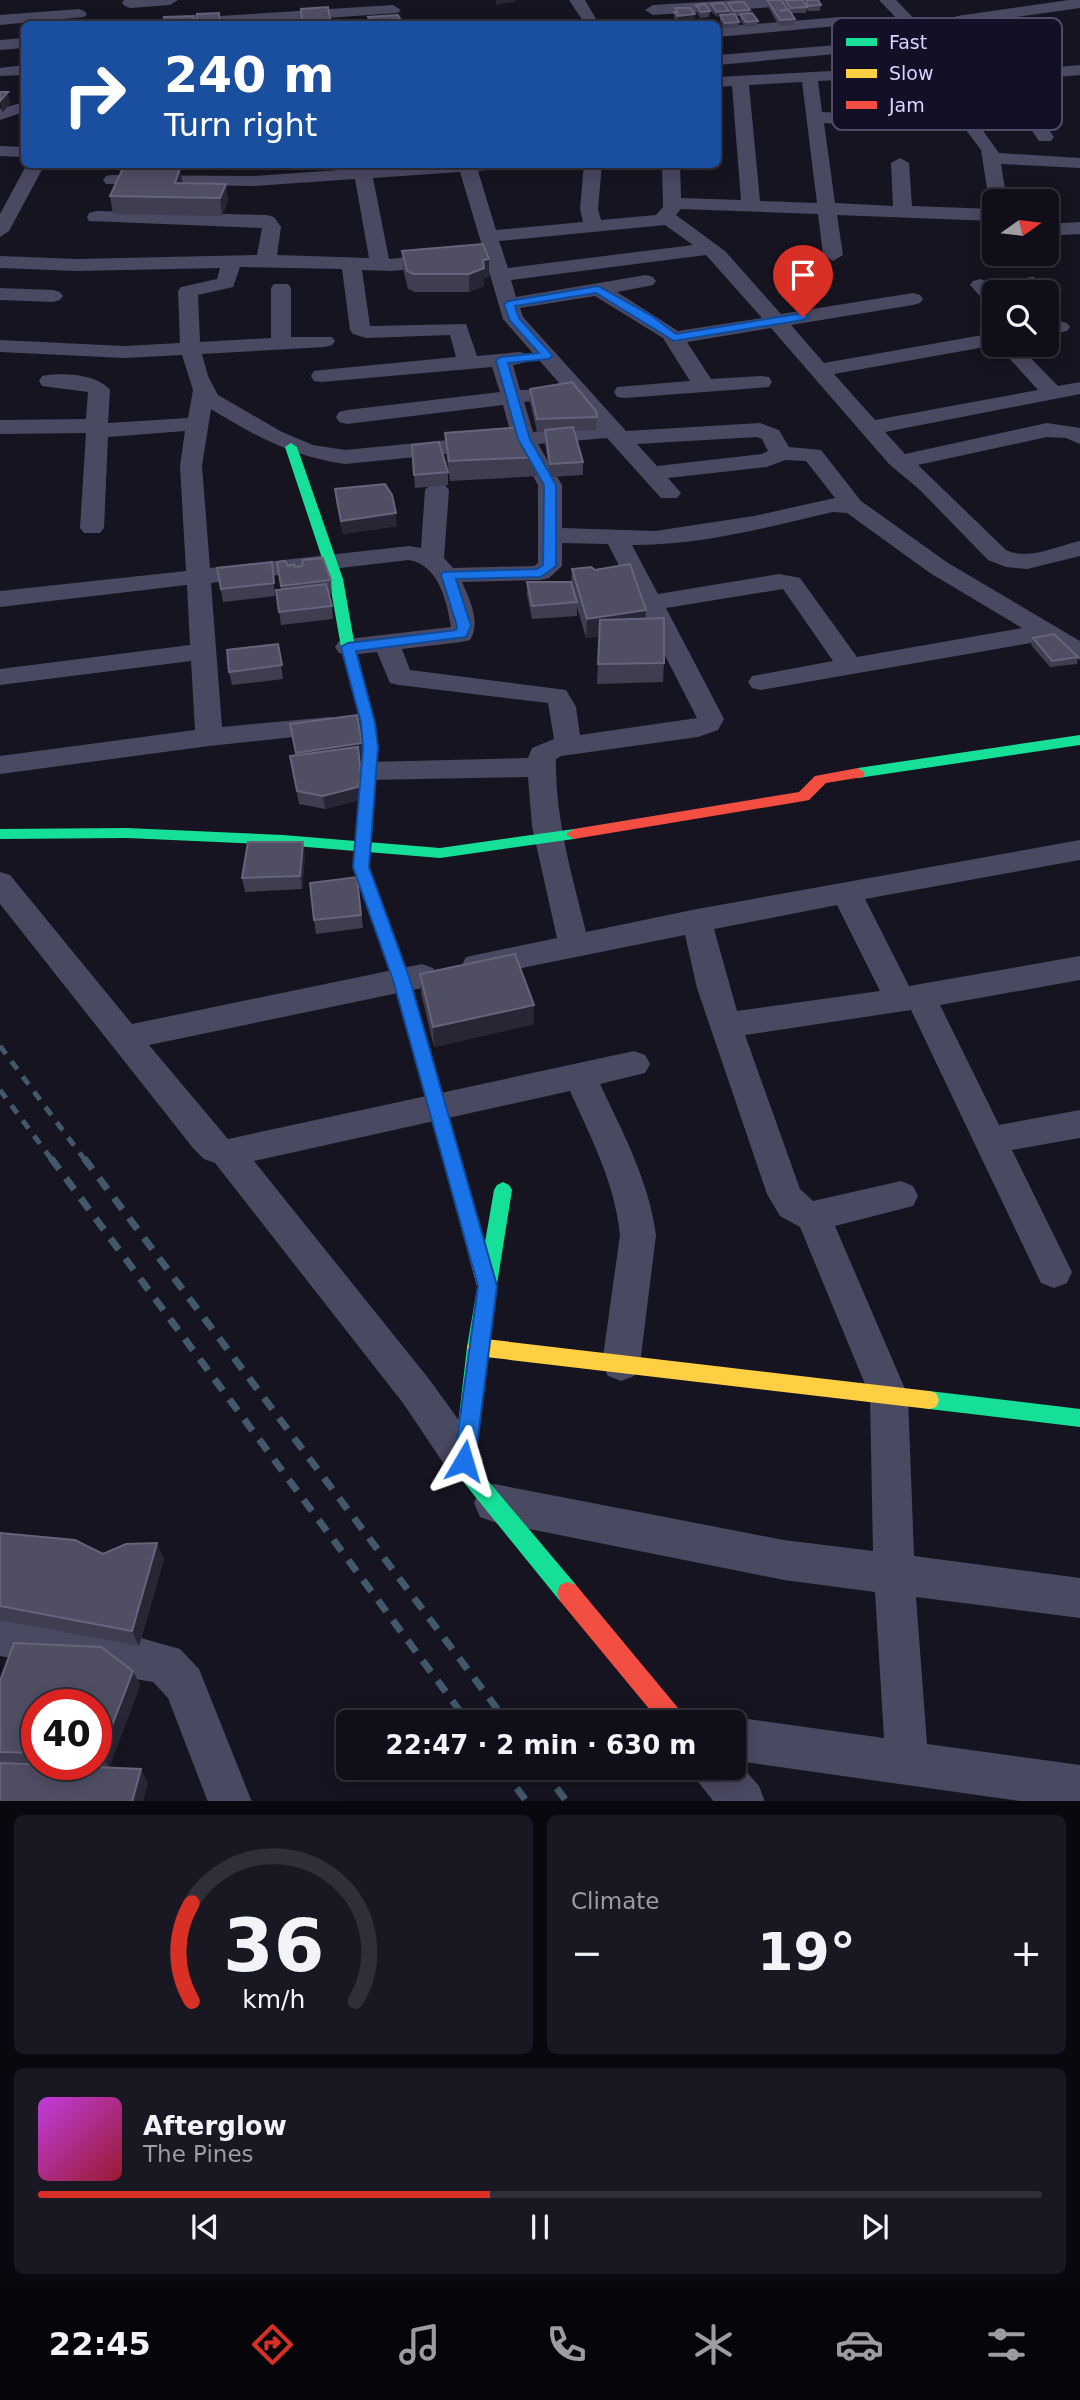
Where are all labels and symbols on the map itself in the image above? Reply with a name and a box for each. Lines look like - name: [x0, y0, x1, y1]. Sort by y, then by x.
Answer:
- legend: [832, 18, 1062, 130]
- text: Fast: [889, 31, 927, 53]
- text: Slow: [889, 62, 934, 84]
- text: Jam: [888, 94, 925, 116]
- north arrow: [982, 189, 1059, 266]
- pin: [773, 245, 833, 317]
- position arrow: [427, 1424, 501, 1498]
- speed limit sign: 40: [21, 1689, 112, 1780]

